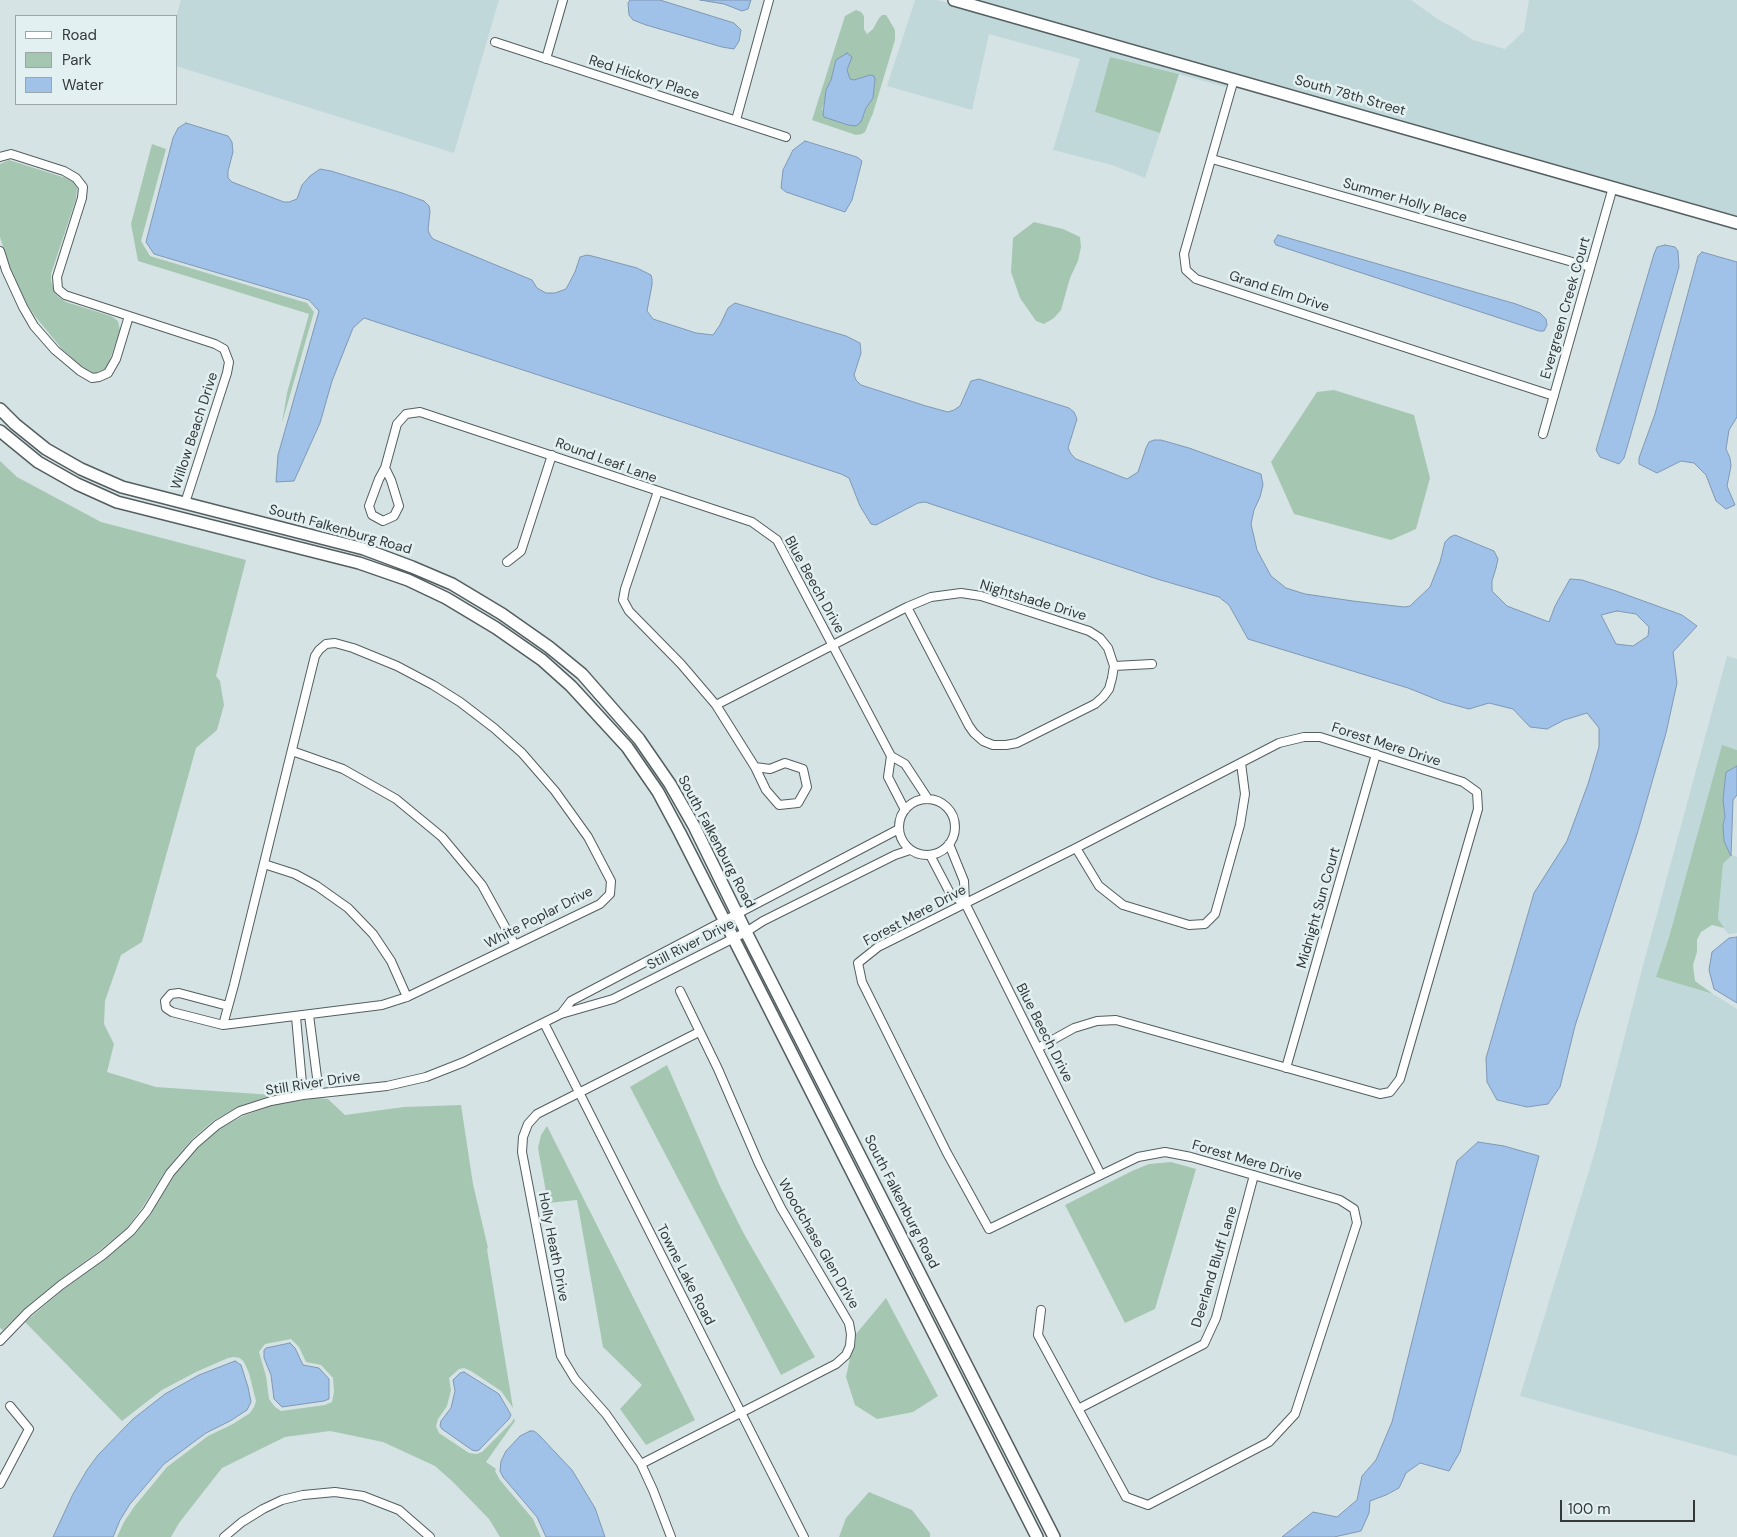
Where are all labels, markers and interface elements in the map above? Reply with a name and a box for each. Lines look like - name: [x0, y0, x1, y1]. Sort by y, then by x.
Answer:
- legend: [15, 15, 178, 105]
- text: Road: [62, 25, 97, 45]
- text: Park: [62, 50, 92, 70]
- street label: Red Hickory Place: [586, 52, 702, 104]
- street label: South 78th Street: [1293, 72, 1407, 120]
- text: Water: [62, 75, 103, 95]
- street label: Summer Holly Place: [1341, 175, 1469, 227]
- street label: Evergreen Creek Court: [1538, 235, 1594, 381]
- street label: Grand Elm Drive: [1227, 268, 1331, 316]
- street label: Willow Beach Drive: [168, 370, 222, 492]
- street label: Round Leaf Lane: [553, 435, 659, 487]
- street label: South Falkenburg Road: [267, 502, 413, 558]
- street label: Blue Beech Drive: [780, 533, 848, 637]
- street label: Nightshade Drive: [978, 577, 1088, 625]
- street label: Forest Mere Drive: [1329, 719, 1443, 771]
- street label: South Falkenburg Road: [674, 773, 758, 911]
- street label: Midnight Sun Court: [1294, 845, 1344, 971]
- street label: Forest Mere Drive: [861, 882, 969, 950]
- street label: White Poplar Drive: [482, 883, 596, 953]
- street label: Still River Drive: [645, 916, 737, 974]
- street label: Blue Beech Drive: [1012, 981, 1076, 1085]
- street label: Still River Drive: [264, 1068, 362, 1100]
- street label: South Falkenburg Road: [860, 1132, 942, 1272]
- street label: Forest Mere Drive: [1190, 1137, 1304, 1185]
- street label: Woodchase Glen Drive: [774, 1176, 862, 1312]
- street label: Holly Heath Drive: [534, 1191, 572, 1303]
- street label: Deerland Bluff Lane: [1189, 1204, 1241, 1330]
- street label: Towne Lake Road: [652, 1222, 718, 1328]
- scale bar: [1562, 1490, 1697, 1522]
- text: 100 m: [1568, 1499, 1611, 1519]

